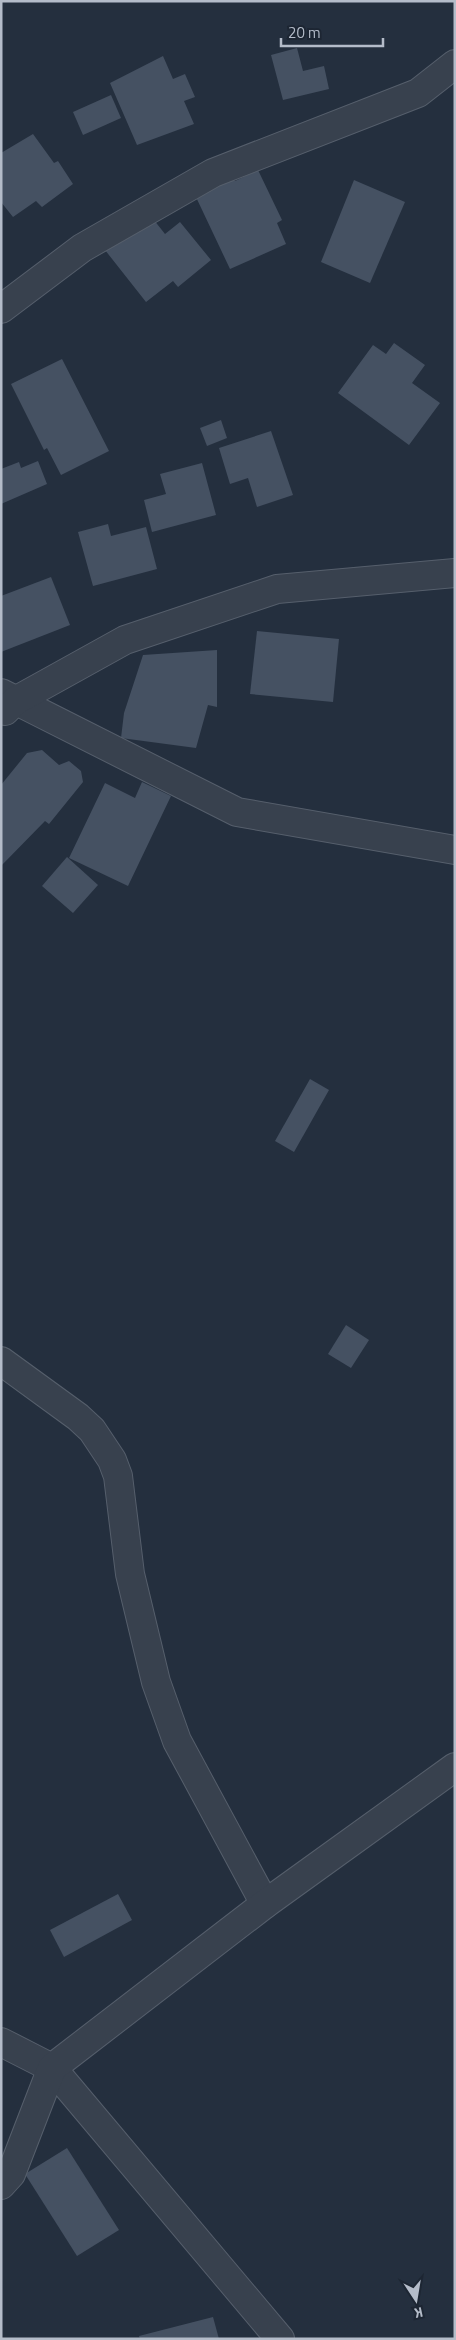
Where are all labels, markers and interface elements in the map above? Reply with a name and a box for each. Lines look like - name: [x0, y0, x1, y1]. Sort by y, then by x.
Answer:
- scale bar: [281, 15, 384, 47]
- text: 20 m: [288, 21, 321, 44]
- north arrow: [391, 2275, 441, 2325]
- text: K: [412, 2302, 425, 2324]

